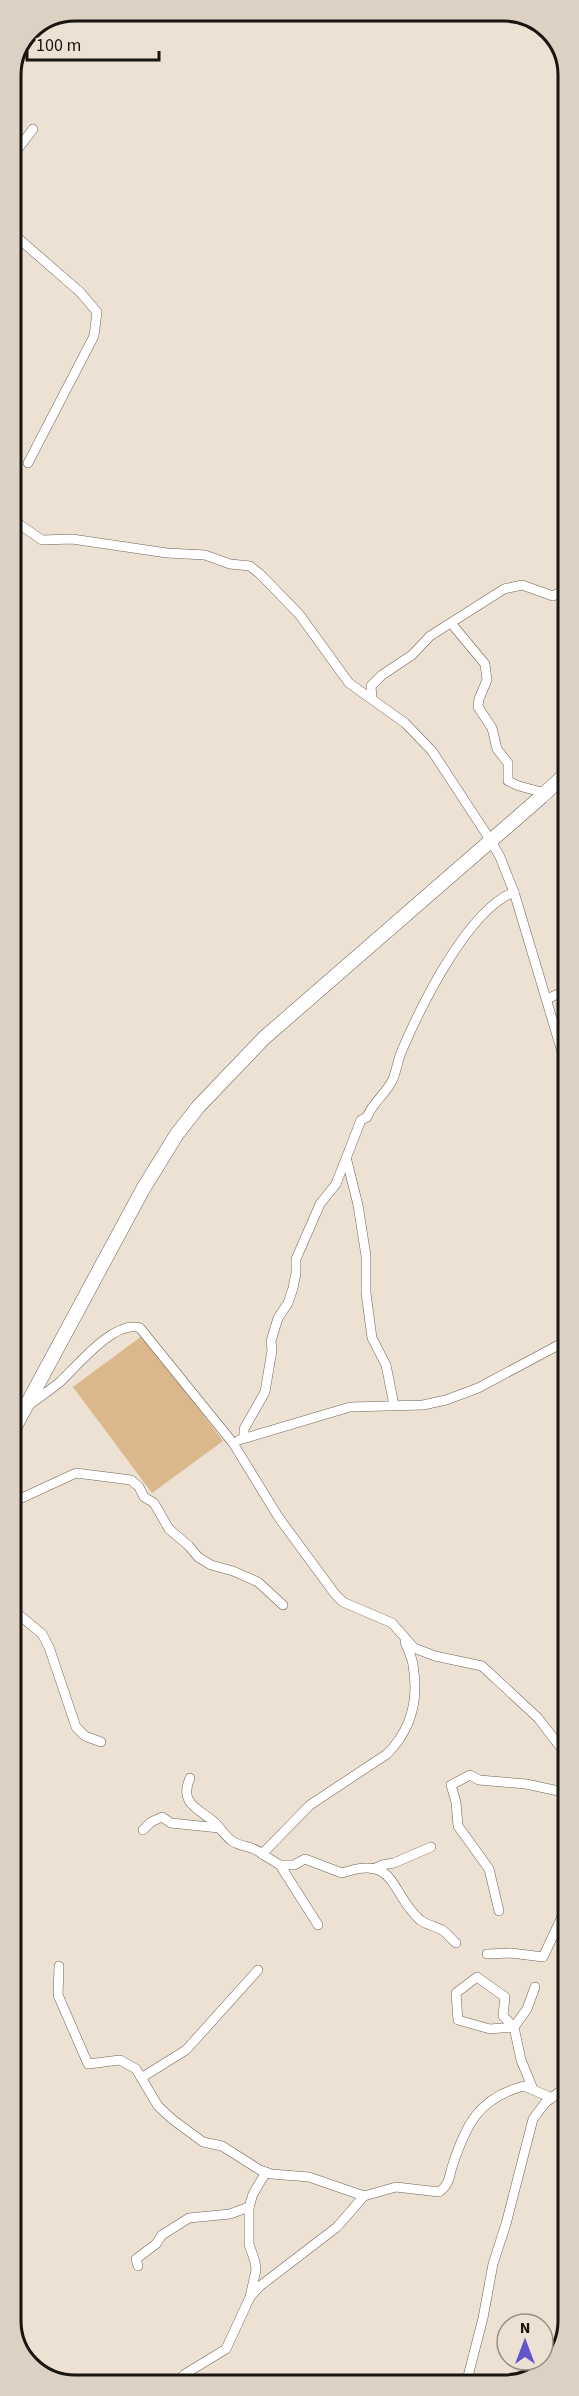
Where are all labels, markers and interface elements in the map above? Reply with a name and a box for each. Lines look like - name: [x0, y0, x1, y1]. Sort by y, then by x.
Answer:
- scale bar: [27, 24, 159, 62]
- text: 100 m: [36, 33, 81, 58]
- north arrow: [495, 2312, 555, 2372]
- text: N: [520, 2317, 530, 2339]

